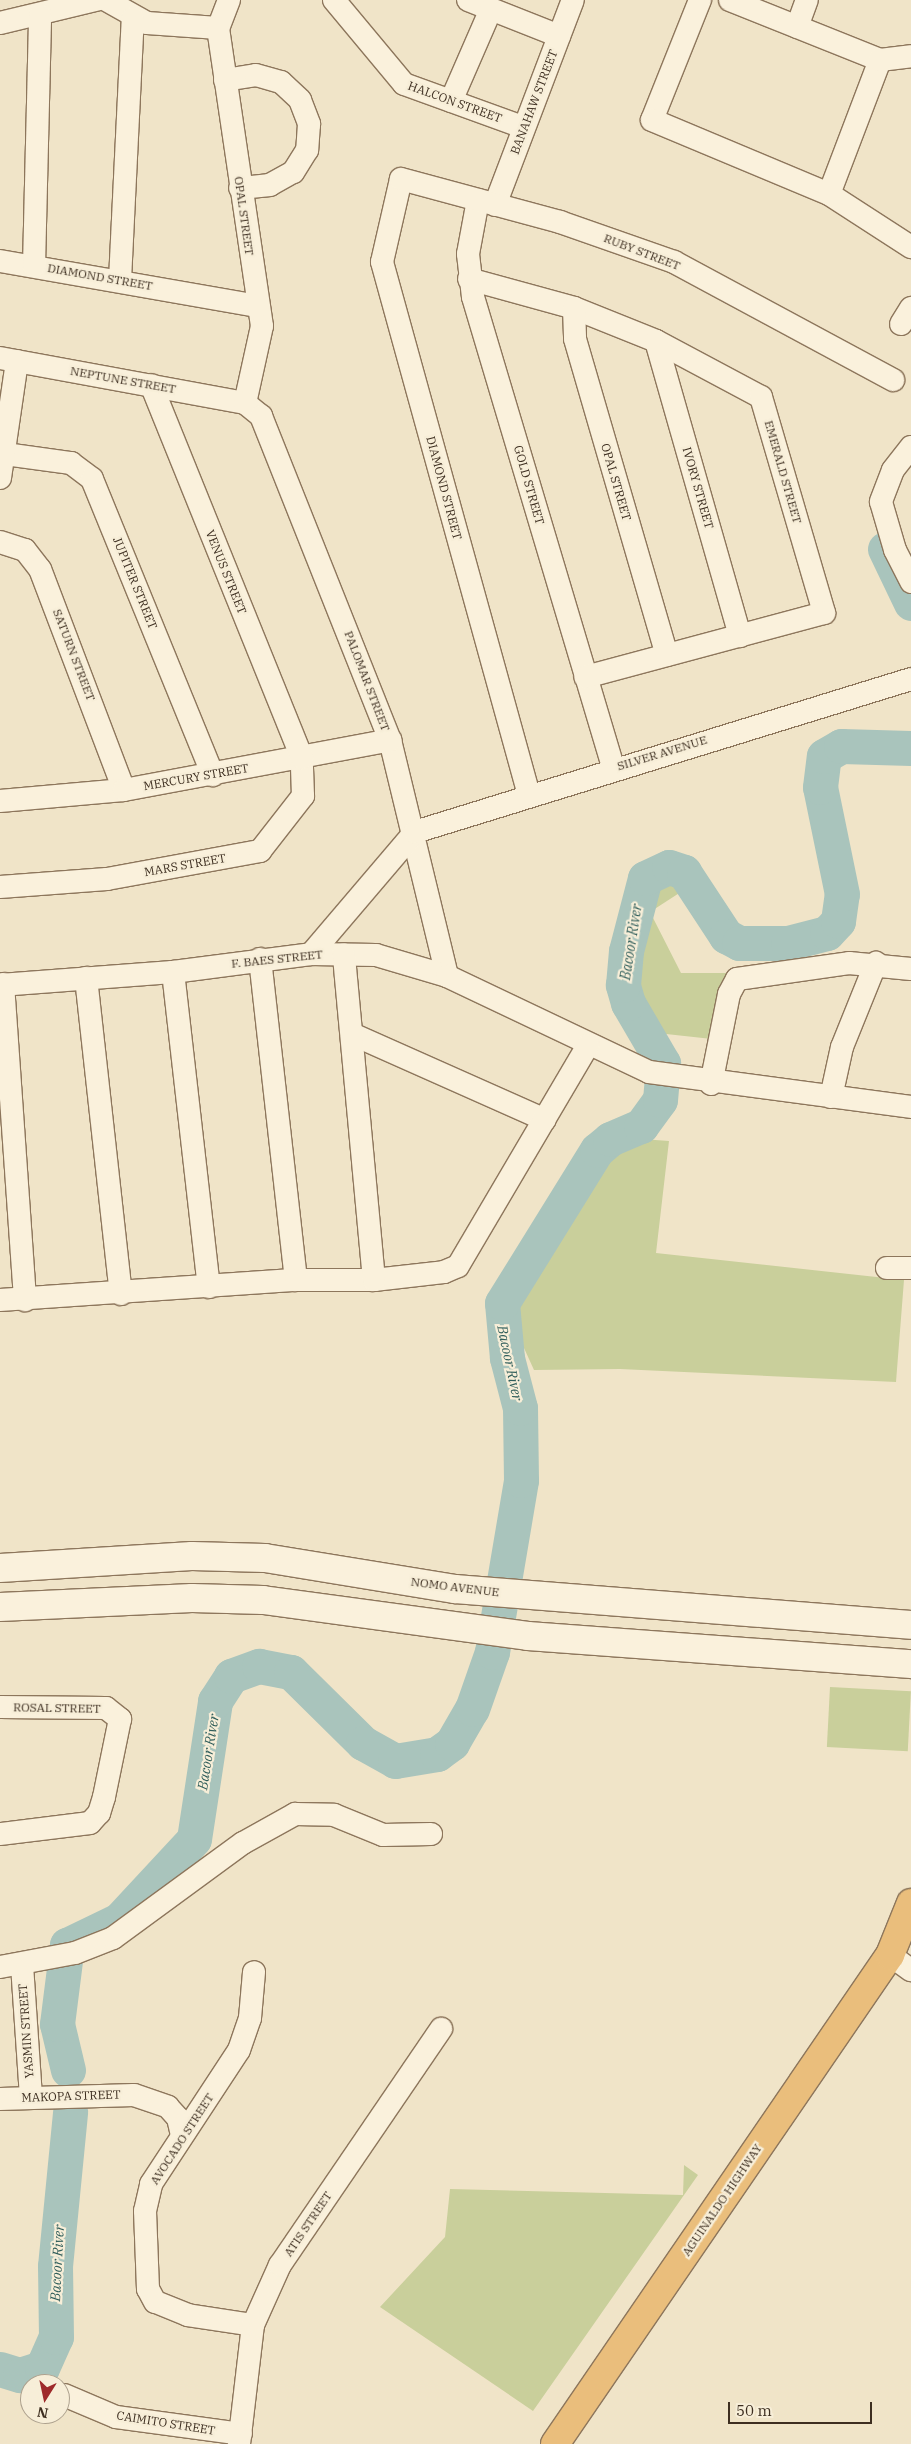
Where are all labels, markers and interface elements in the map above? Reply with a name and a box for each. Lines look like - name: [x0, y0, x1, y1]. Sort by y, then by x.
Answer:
- street label: BANAHAW STREET: [507, 48, 561, 156]
- street label: HALCON STREET: [406, 78, 504, 126]
- street label: OPAL STREET: [231, 176, 257, 256]
- street label: RUBY STREET: [602, 231, 682, 273]
- street label: DIAMOND STREET: [46, 261, 154, 293]
- street label: NEPTUNE STREET: [69, 364, 177, 396]
- street label: EMERALD STREET: [761, 419, 805, 525]
- street label: DIAMOND STREET: [423, 435, 465, 541]
- street label: OPAL STREET: [598, 442, 634, 522]
- street label: GOLD STREET: [511, 444, 547, 526]
- street label: IVORY STREET: [679, 445, 717, 531]
- street label: VENUS STREET: [203, 528, 249, 616]
- street label: JUPITER STREET: [110, 535, 160, 631]
- street label: SATURN STREET: [50, 607, 98, 703]
- street label: PALOMAR STREET: [341, 629, 393, 733]
- street label: SILVER AVENUE: [615, 733, 709, 773]
- street label: MERCURY STREET: [142, 761, 250, 793]
- street label: MARS STREET: [143, 851, 227, 879]
- water label: Bacoor River: [617, 903, 645, 981]
- street label: F. BAES STREET: [231, 947, 323, 971]
- water label: Bacoor River: [494, 1324, 526, 1402]
- street label: NOMO AVENUE: [410, 1574, 500, 1600]
- street label: ROSAL STREET: [13, 1700, 101, 1716]
- water label: Bacoor River: [194, 1713, 222, 1791]
- street label: YASMIN STREET: [16, 1983, 36, 2079]
- street label: MAKOPA STREET: [21, 2087, 121, 2105]
- street label: AVOCADO STREET: [147, 2091, 217, 2187]
- street label: AGUINALDO HIGHWAY: [679, 2141, 765, 2259]
- street label: ATIS STREET: [281, 2189, 335, 2259]
- water label: Bacoor River: [47, 2224, 67, 2302]
- north arrow: [20, 2374, 70, 2424]
- scale bar: [731, 2392, 875, 2424]
- text: 50 m: [736, 2401, 772, 2420]
- text: N: [36, 2403, 50, 2423]
- street label: CAIMITO STREET: [116, 2408, 216, 2438]

